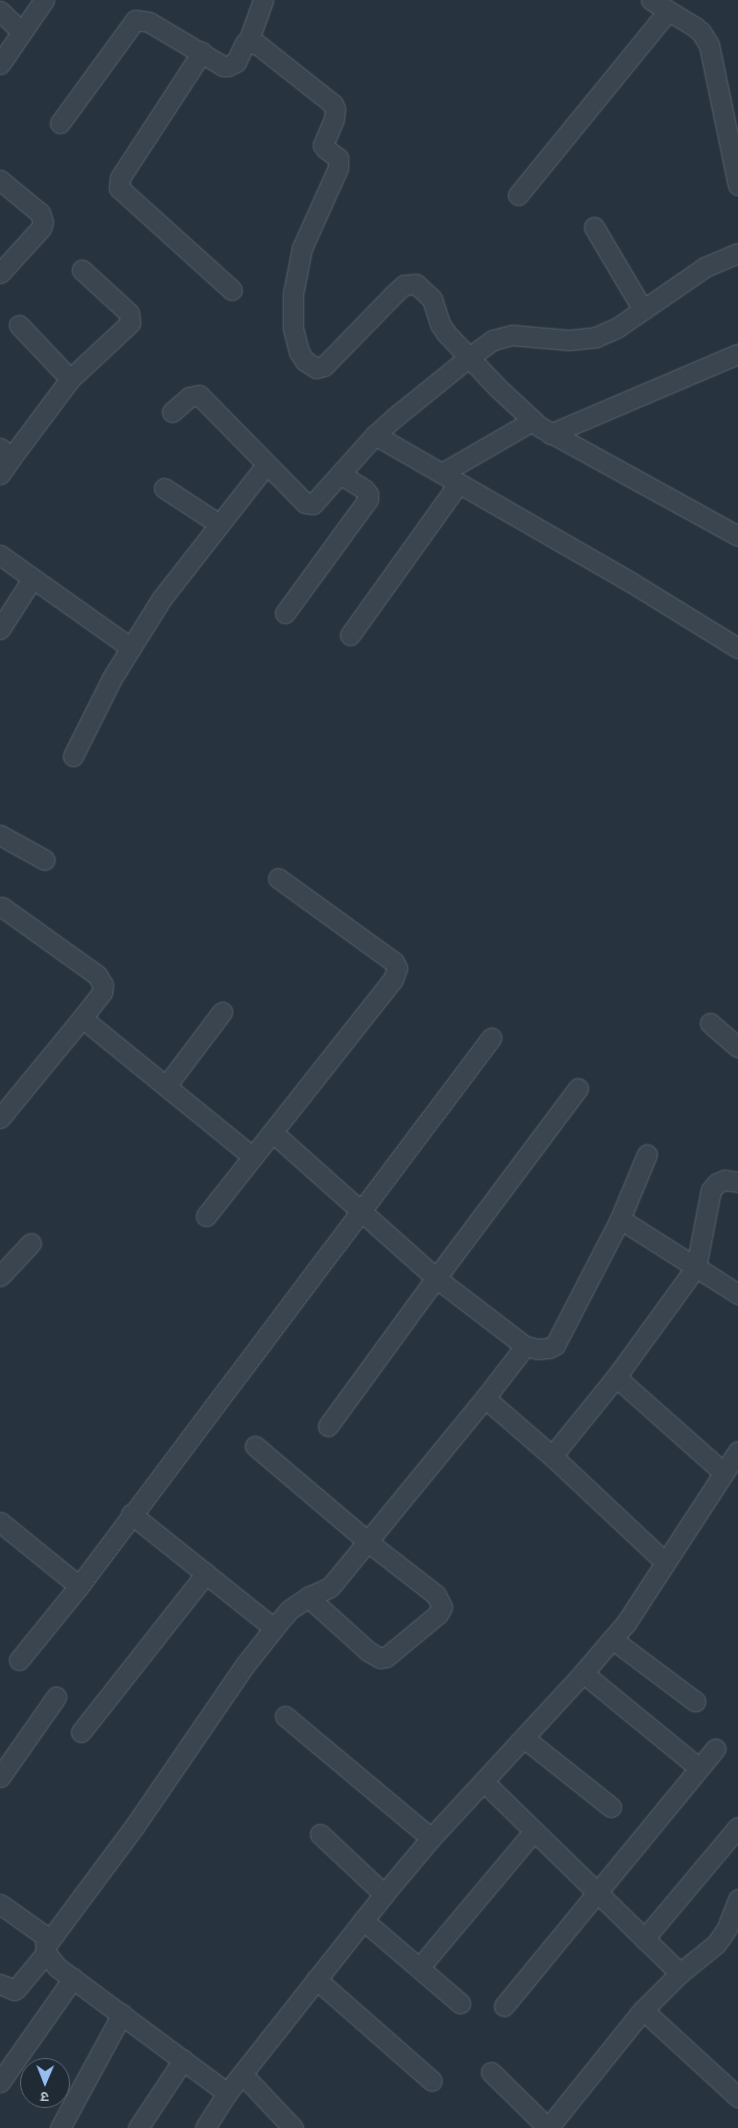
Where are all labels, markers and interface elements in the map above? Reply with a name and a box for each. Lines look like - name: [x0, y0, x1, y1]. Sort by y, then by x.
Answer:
- north arrow: [20, 2058, 70, 2108]
- text: उ: [41, 2089, 49, 2106]

